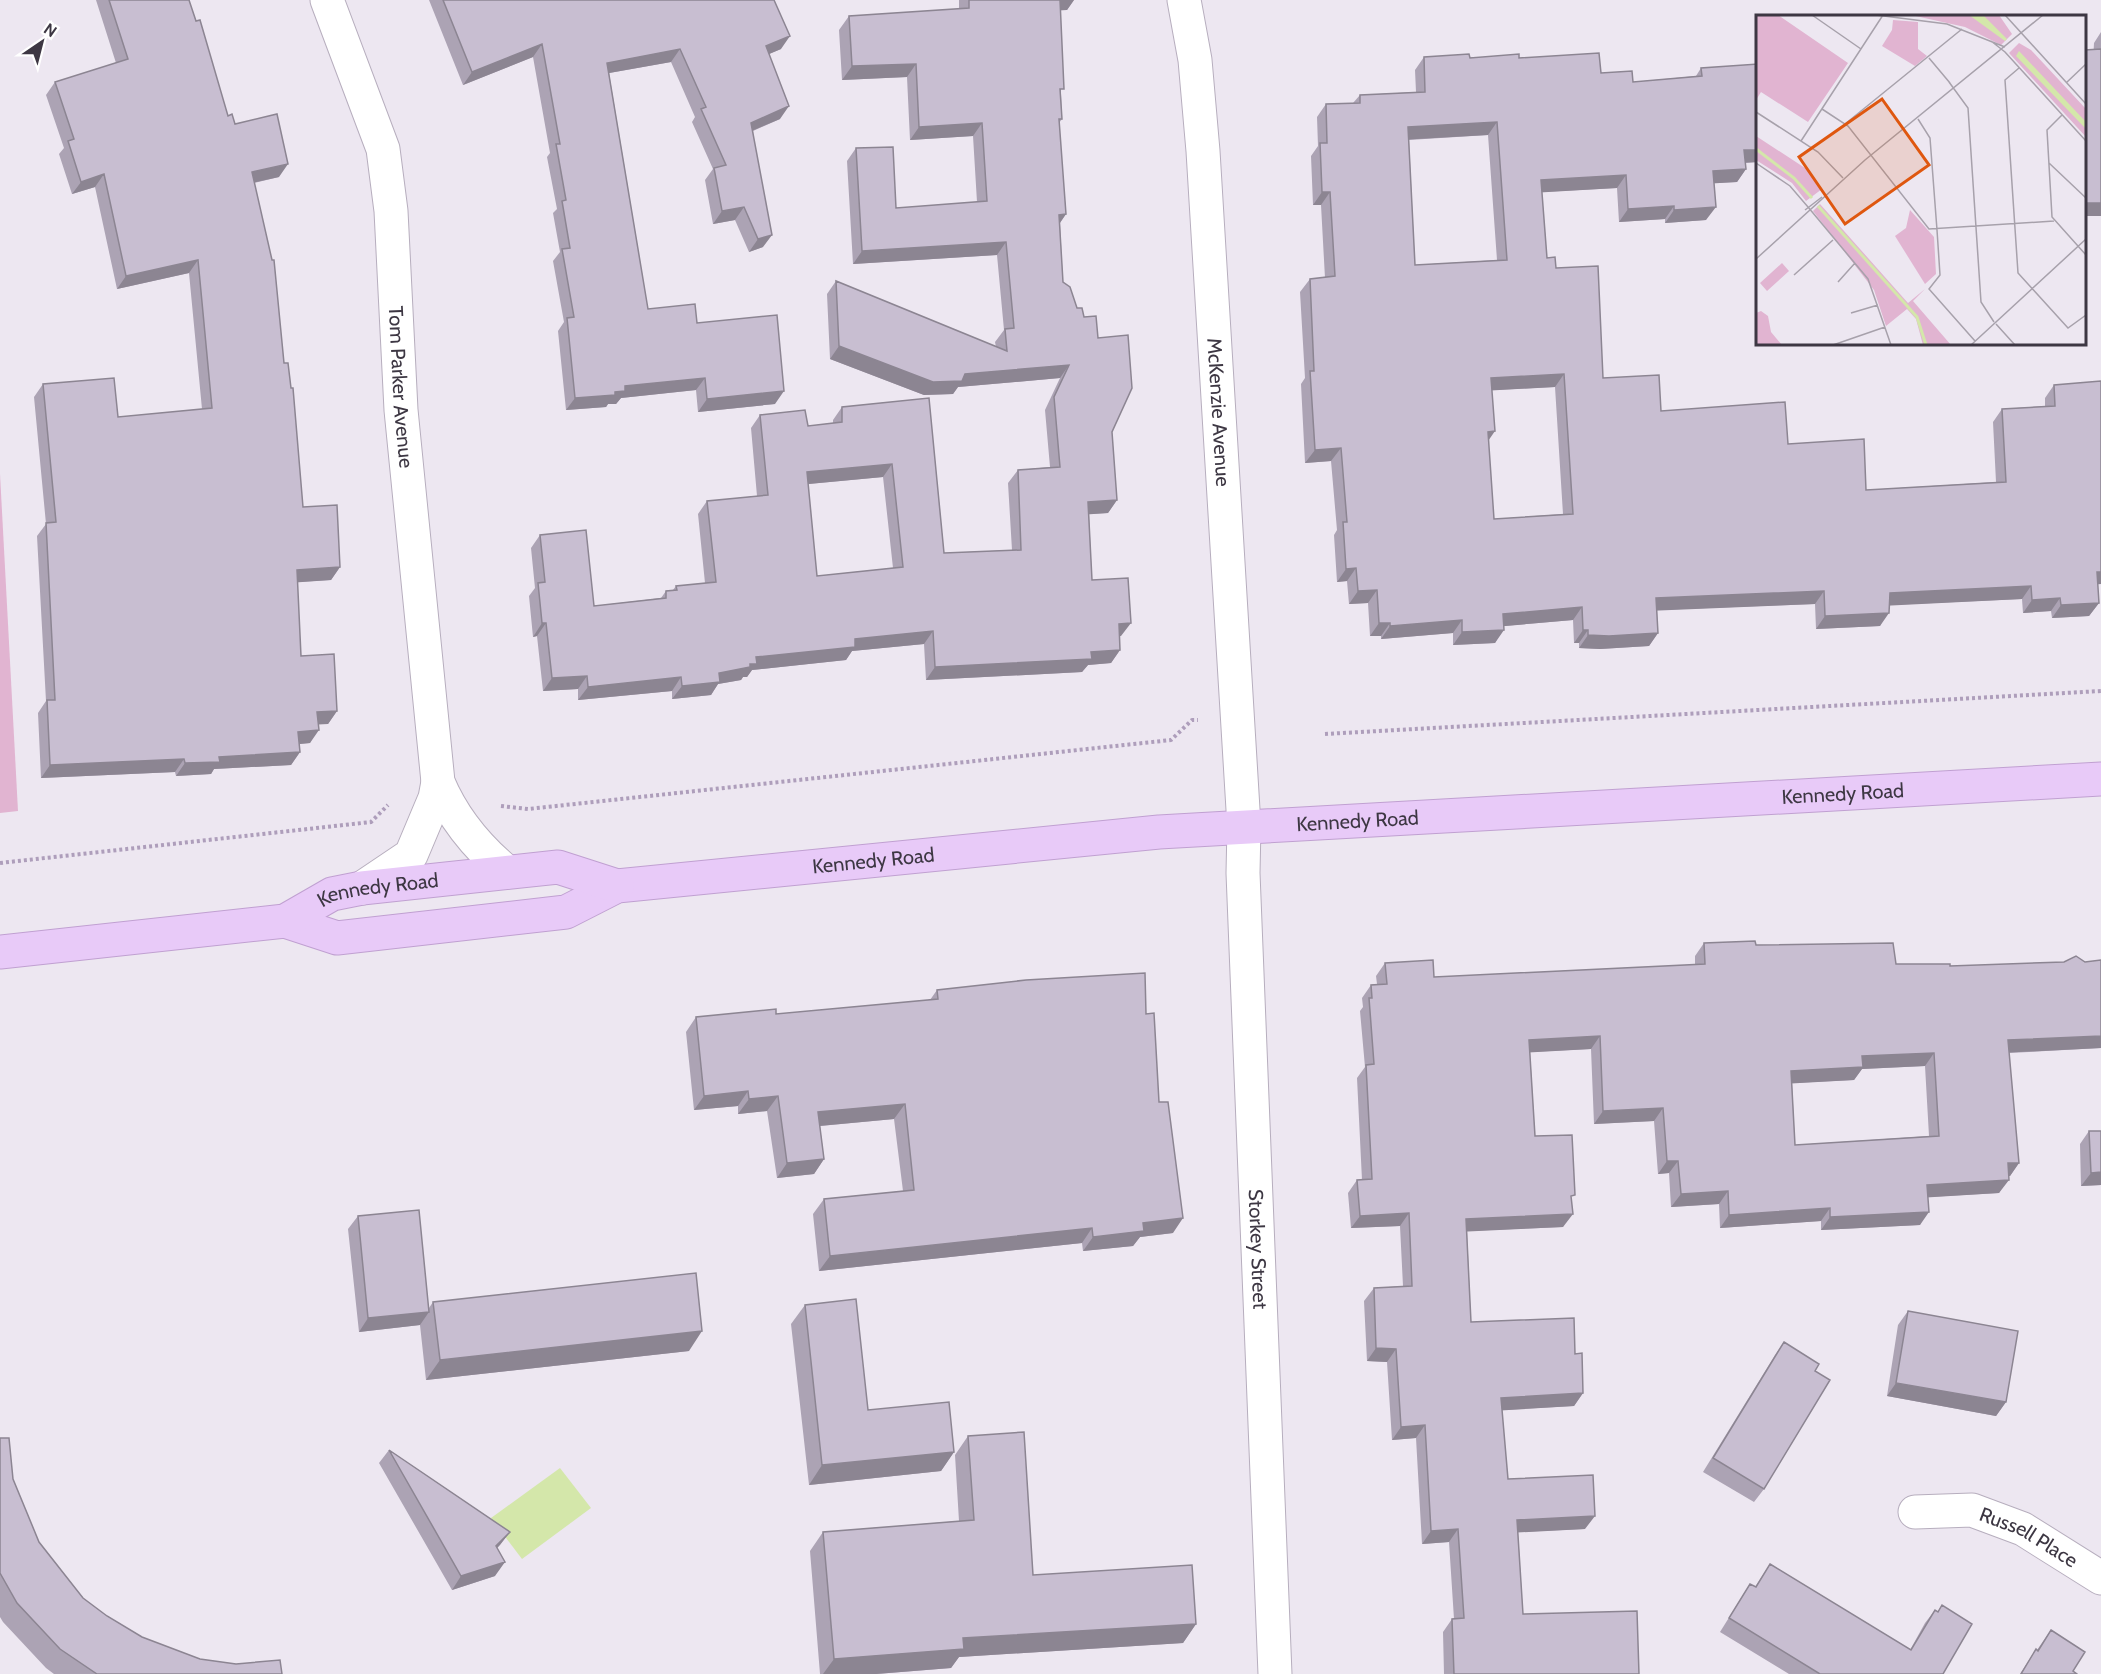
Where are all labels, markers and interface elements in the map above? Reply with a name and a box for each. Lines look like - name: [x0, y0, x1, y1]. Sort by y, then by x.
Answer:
- north arrow: [12, 12, 72, 72]
- inset map: [1756, 15, 2086, 345]
- text: N: [40, 19, 60, 41]
- street label: Tom Parker Avenue: [384, 305, 419, 469]
- street label: McKenzie Avenue: [1202, 337, 1235, 487]
- street label: Kennedy Road: [1781, 778, 1905, 809]
- street label: Kennedy Road: [1296, 805, 1419, 836]
- street label: Kennedy Road: [811, 842, 936, 878]
- street label: Kennedy Road: [313, 868, 440, 912]
- street label: Storkey Street: [1244, 1189, 1272, 1310]
- street label: Russell Place: [1976, 1502, 2082, 1572]

